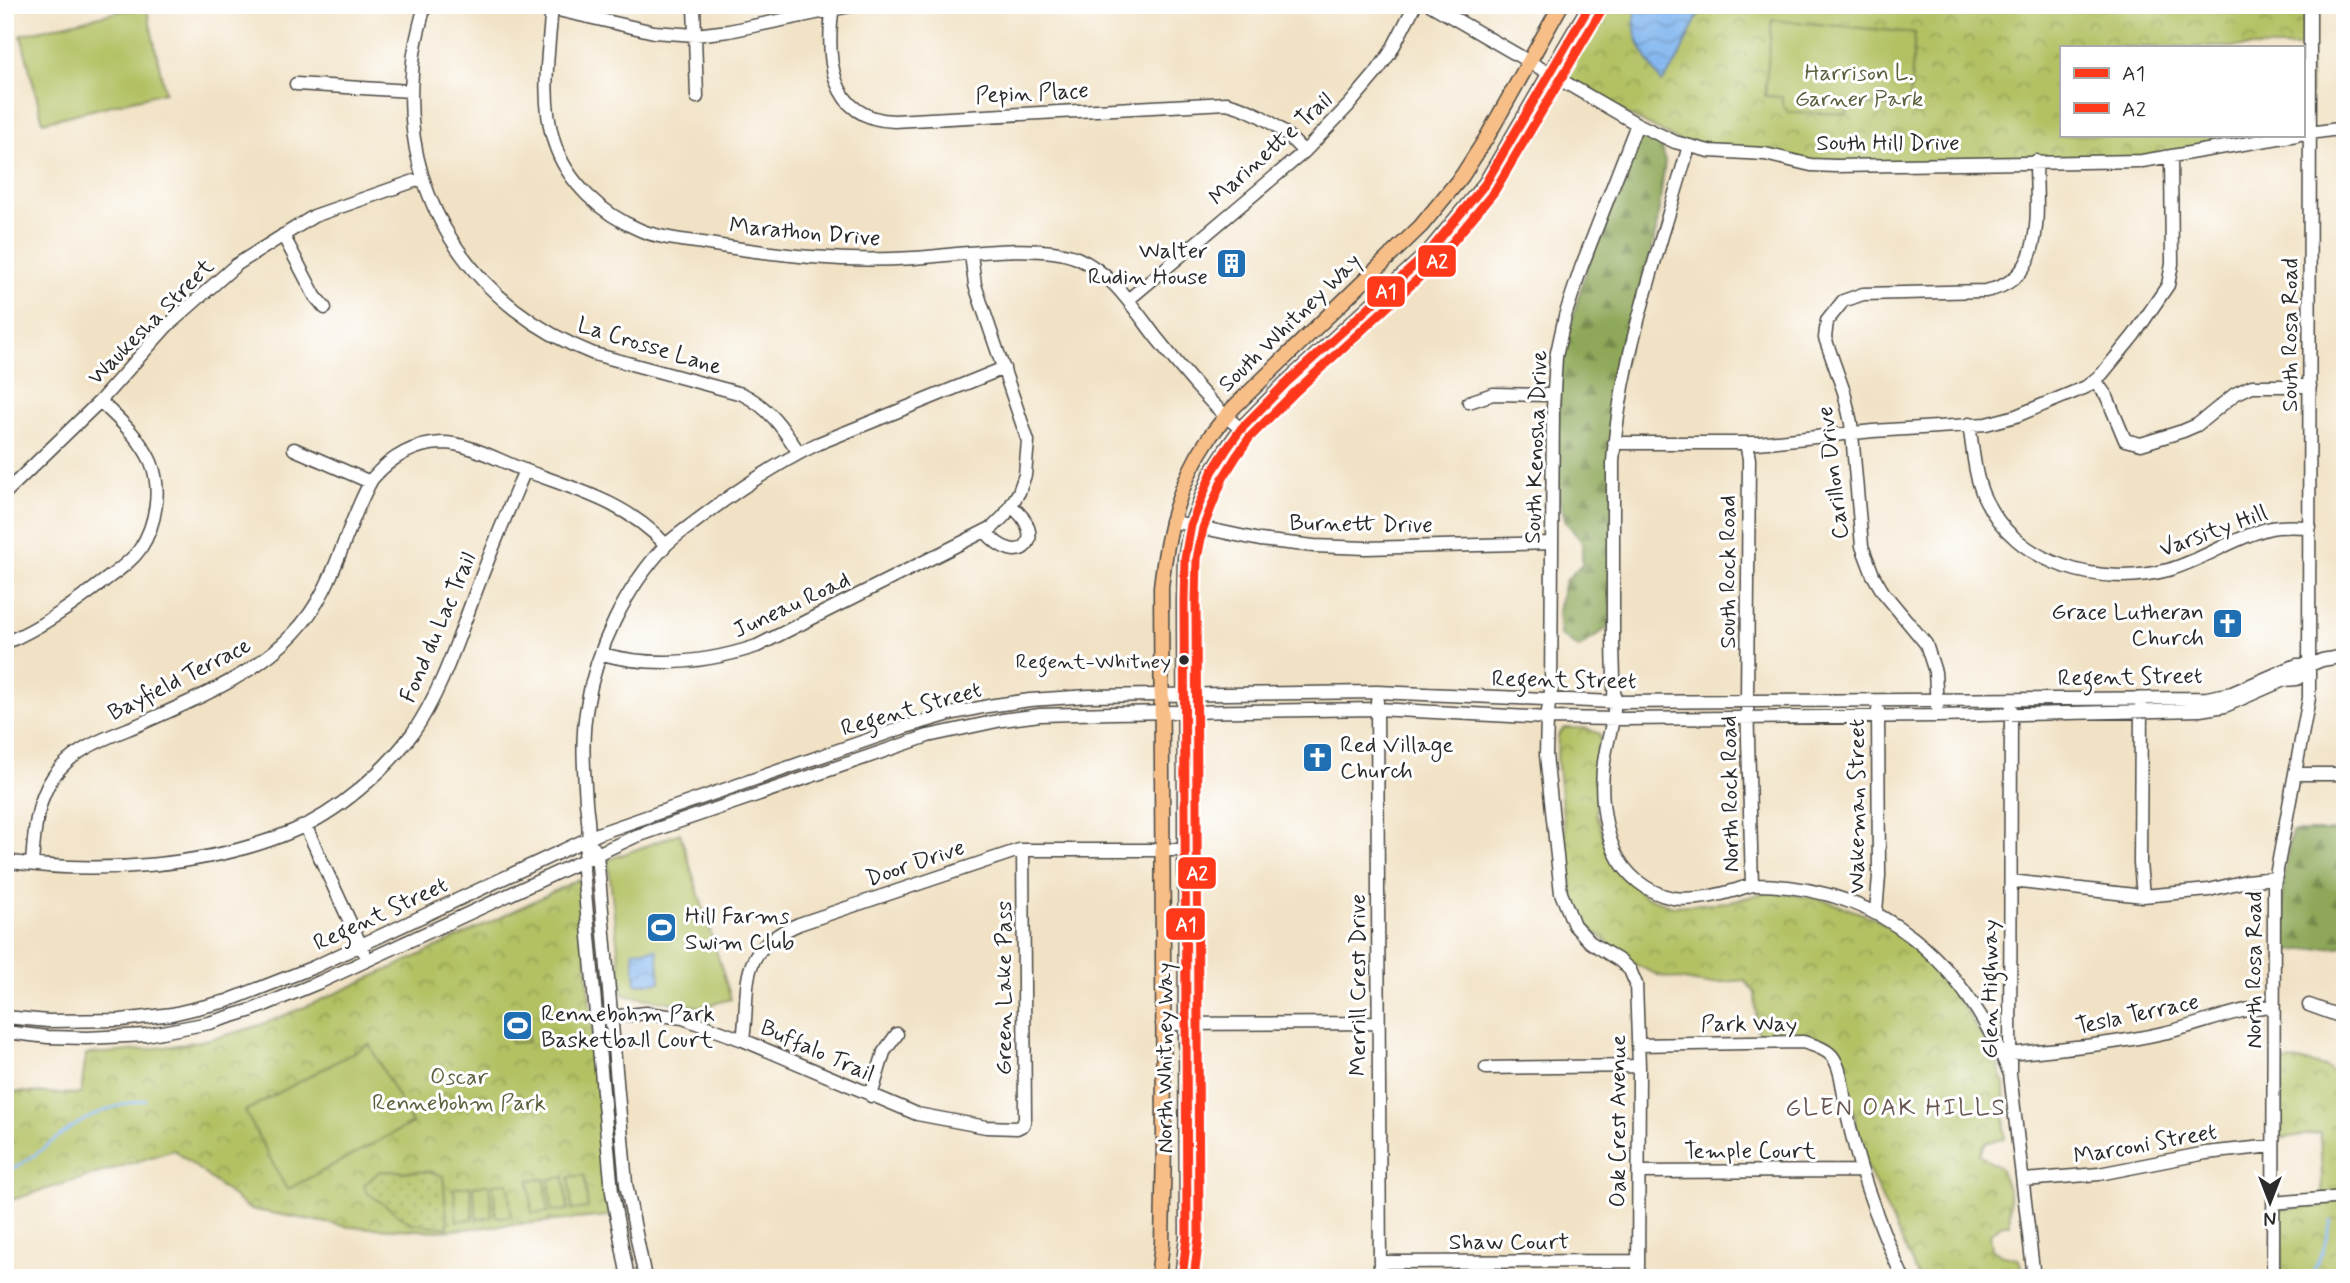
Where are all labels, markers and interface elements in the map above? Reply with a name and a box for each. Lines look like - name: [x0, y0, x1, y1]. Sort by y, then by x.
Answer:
- legend: [2060, 46, 2304, 136]
- park label: Harrison L. Garner Park: [1795, 59, 1923, 115]
- text: A1: [2122, 60, 2145, 88]
- street label: Pepin Place: [975, 76, 1089, 112]
- street label: Marinette Trail: [1203, 86, 1339, 213]
- text: A2: [2122, 96, 2146, 124]
- street label: South Hill Drive: [1816, 129, 1960, 159]
- street label: Marathon Drive: [728, 211, 882, 255]
- place label: Walter Rudin House: [1088, 237, 1208, 293]
- line badge: A2: [1417, 244, 1457, 278]
- building icon: Walter Rudin House: [1214, 246, 1248, 280]
- street label: South Whitney Way: [1212, 247, 1368, 399]
- text: A2: [1426, 250, 1449, 275]
- street label: Waukesha Street: [82, 252, 222, 392]
- street label: South Rosa Road: [2276, 258, 2306, 412]
- line badge: A1: [1366, 275, 1406, 308]
- text: A1: [1376, 280, 1396, 305]
- street label: La Crosse Lane: [574, 311, 725, 383]
- street label: South Kenosha Drive: [1519, 350, 1555, 544]
- street label: Carillon Drive: [1811, 404, 1857, 541]
- street label: South Rock Road: [1714, 495, 1744, 649]
- street label: Varsity Hill: [2156, 498, 2272, 565]
- street label: Burnett Drive: [1289, 509, 1433, 541]
- street label: Fond du Lac Trail: [394, 548, 484, 707]
- street label: Juneau Road: [728, 566, 855, 646]
- place label: Grace Lutheran Church: [2051, 598, 2204, 654]
- church icon: Grace Lutheran Church: [2210, 607, 2244, 641]
- street label: Bayfield Terrace: [103, 631, 257, 729]
- place label: Regent-Whitney: [1015, 648, 1171, 678]
- marker: Regent-Whitney: [1177, 653, 1191, 667]
- street label: Regent Street: [2057, 662, 2203, 696]
- street label: Regent Street: [1491, 665, 1637, 699]
- street label: Regent Street: [838, 676, 986, 746]
- street label: North Rock Road: [1715, 715, 1747, 873]
- street label: Wakeman Street: [1843, 719, 1873, 893]
- place label: Red Village Church: [1340, 731, 1454, 787]
- church icon: Red Village Church: [1300, 740, 1334, 774]
- street label: Door Drive: [862, 833, 969, 895]
- line badge: A2: [1177, 856, 1217, 890]
- text: A2: [1186, 862, 1209, 887]
- street label: Regent Street: [309, 871, 454, 961]
- street label: North Rosa Road: [2240, 891, 2270, 1049]
- street label: Merrill Crest Drive: [1344, 894, 1374, 1076]
- street label: Green Lake Pass: [990, 901, 1020, 1075]
- place label: Hill Farms Swim Club: [685, 902, 794, 958]
- line badge: A1: [1165, 907, 1206, 941]
- sports icon: Hill Farms Swim Club: [645, 911, 679, 945]
- text: A1: [1176, 913, 1196, 938]
- street label: Glen Highway: [1976, 919, 2008, 1059]
- street label: North Whitney Way: [1151, 962, 1181, 1154]
- street label: Tesla Terrace: [2073, 987, 2202, 1043]
- place label: Rennebohm Park Basketball Court: [541, 1000, 715, 1056]
- sports icon: Rennebohm Park Basketball Court: [501, 1009, 535, 1043]
- street label: Park Way: [1701, 1010, 1797, 1040]
- street label: Buffalo Trail: [755, 1013, 879, 1090]
- street label: Oak Crest Avenue: [1604, 1035, 1634, 1207]
- park label: Oscar Rennebohm Park: [372, 1063, 546, 1119]
- district label: GLEN OAK HILLS: [1785, 1093, 2007, 1124]
- street label: Marconi Street: [2071, 1118, 2219, 1172]
- street label: Temple Court: [1684, 1137, 1816, 1167]
- north arrow: [2234, 1168, 2304, 1238]
- text: N: [2264, 1205, 2276, 1230]
- street label: Shaw Court: [1449, 1228, 1569, 1258]

